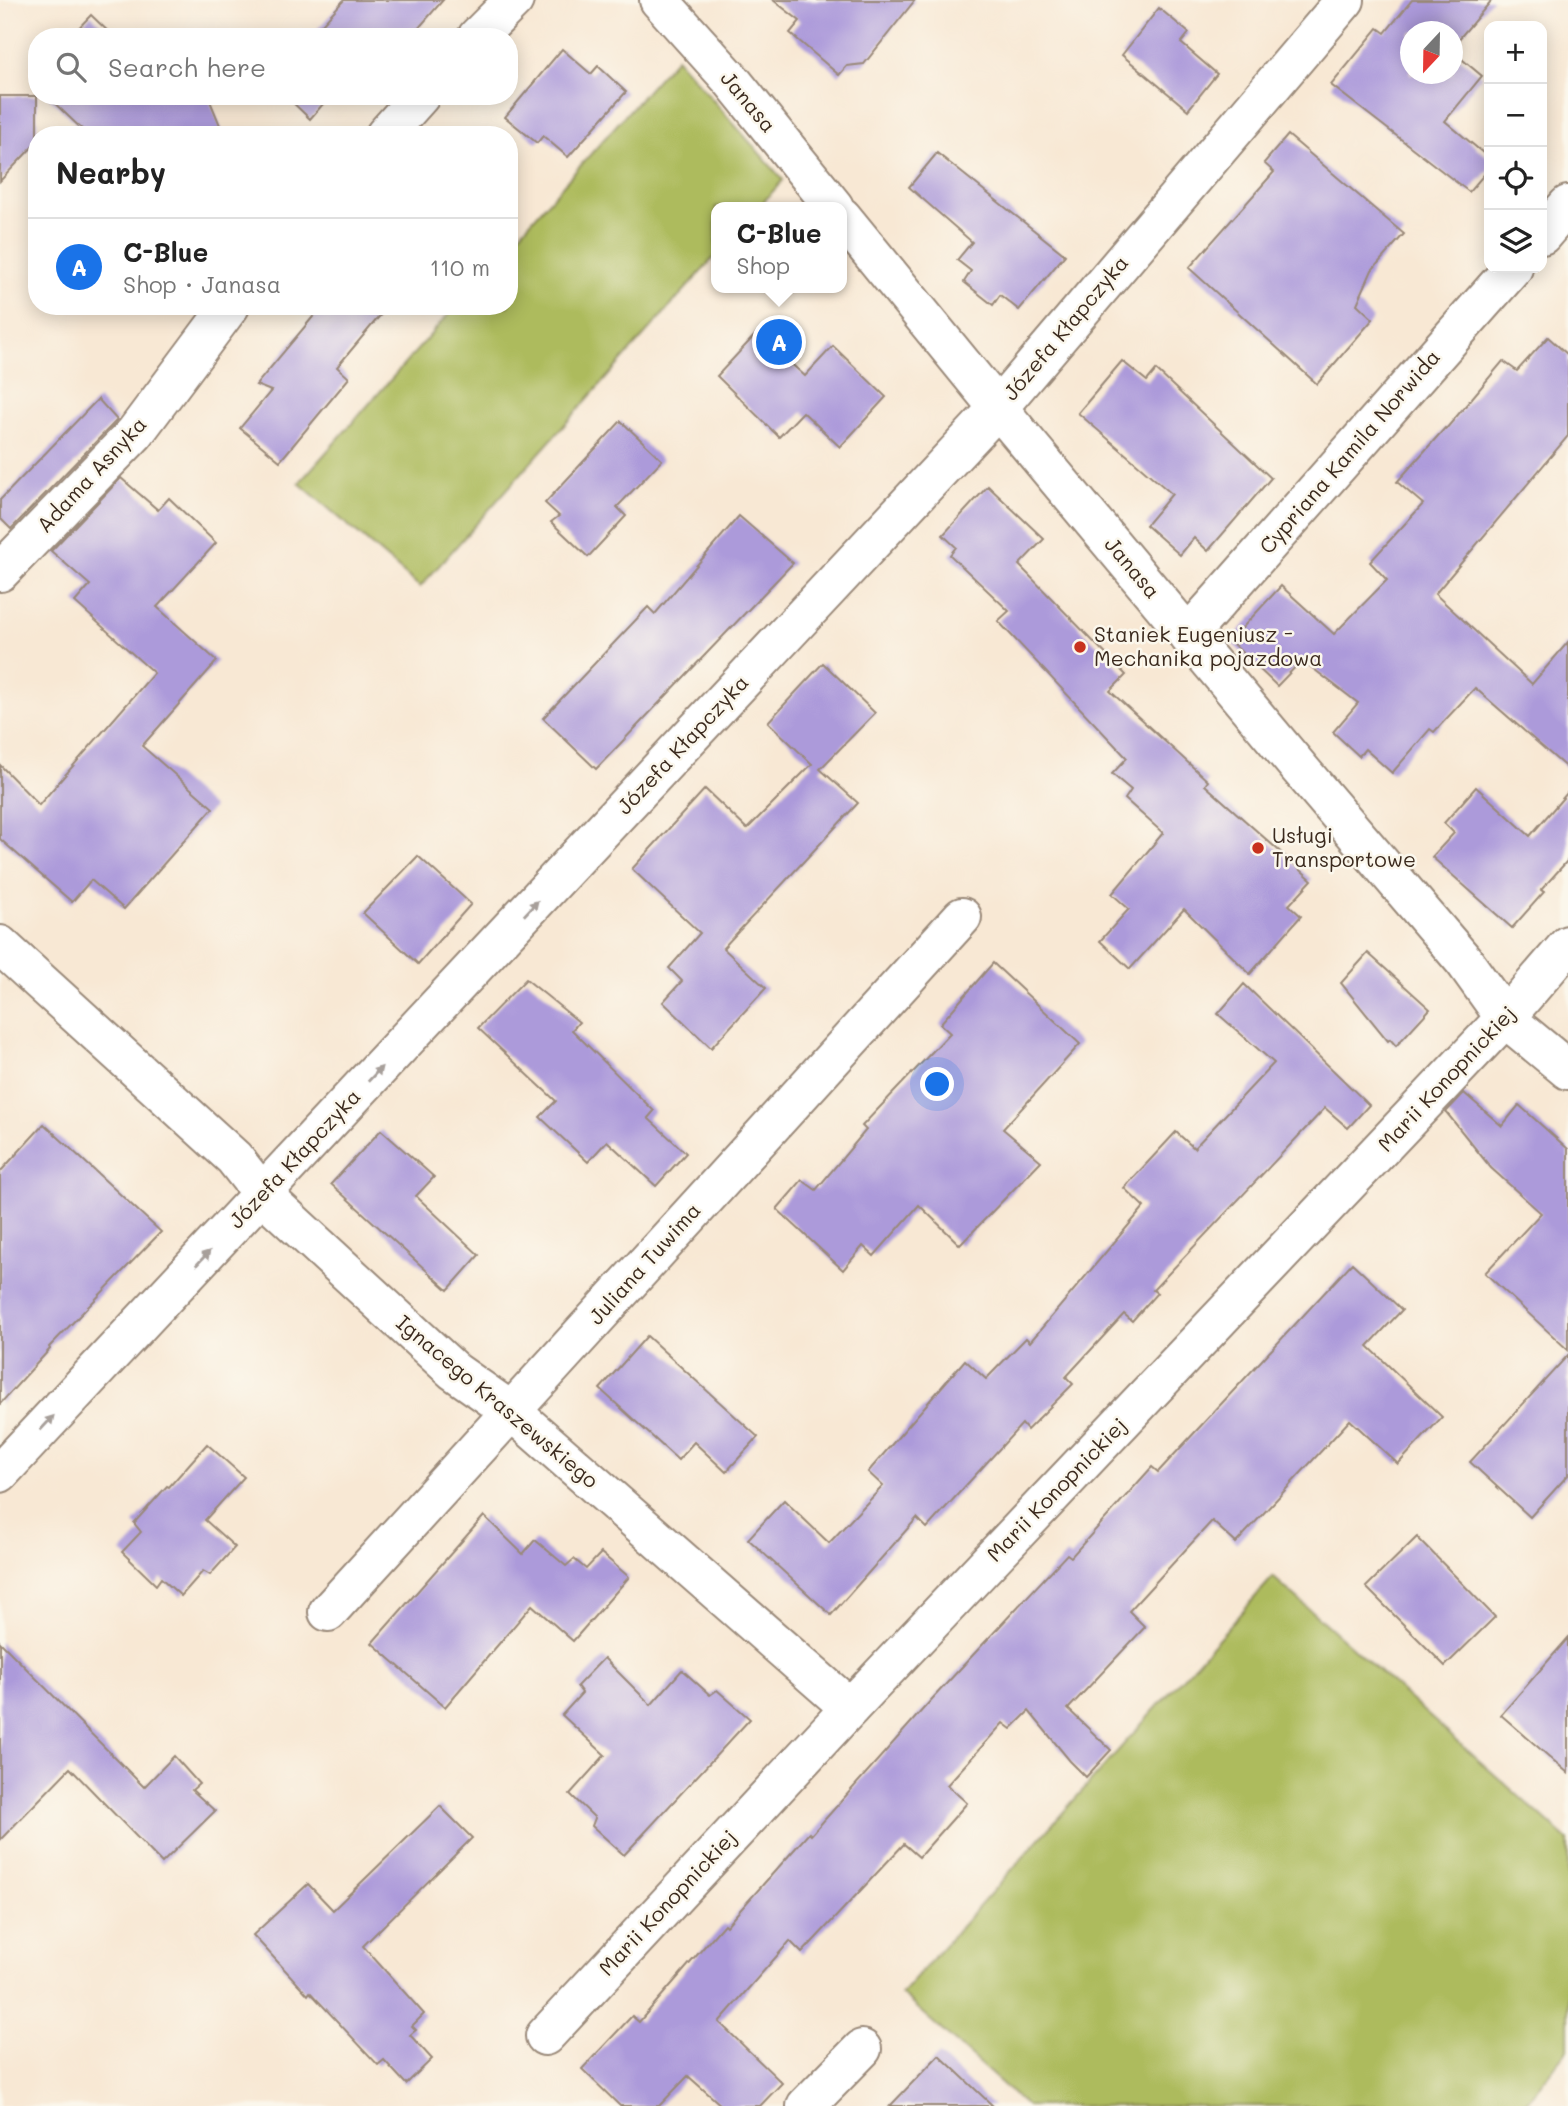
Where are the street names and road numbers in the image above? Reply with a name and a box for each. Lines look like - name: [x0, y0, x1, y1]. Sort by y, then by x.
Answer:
- street label: Janasa: [715, 65, 783, 138]
- street label: Józefa Kłapczyka: [996, 249, 1133, 405]
- street label: Cypriana Kamila Norwida: [1253, 343, 1445, 559]
- street label: Adama Asnyka: [30, 410, 152, 538]
- street label: Janasa: [1099, 531, 1167, 604]
- street label: Józefa Kłapczyka: [610, 669, 754, 819]
- street label: Marii Konopnickiej: [1371, 999, 1521, 1157]
- street label: Józefa Kłapczyka: [222, 1083, 366, 1233]
- street label: Juliana Tuwima: [582, 1196, 706, 1330]
- street label: Ignacego Kraszewskiego: [391, 1308, 605, 1493]
- street label: Marii Konopnickiej: [980, 1411, 1132, 1567]
- street label: Marii Konopnickiej: [592, 1823, 742, 1981]

